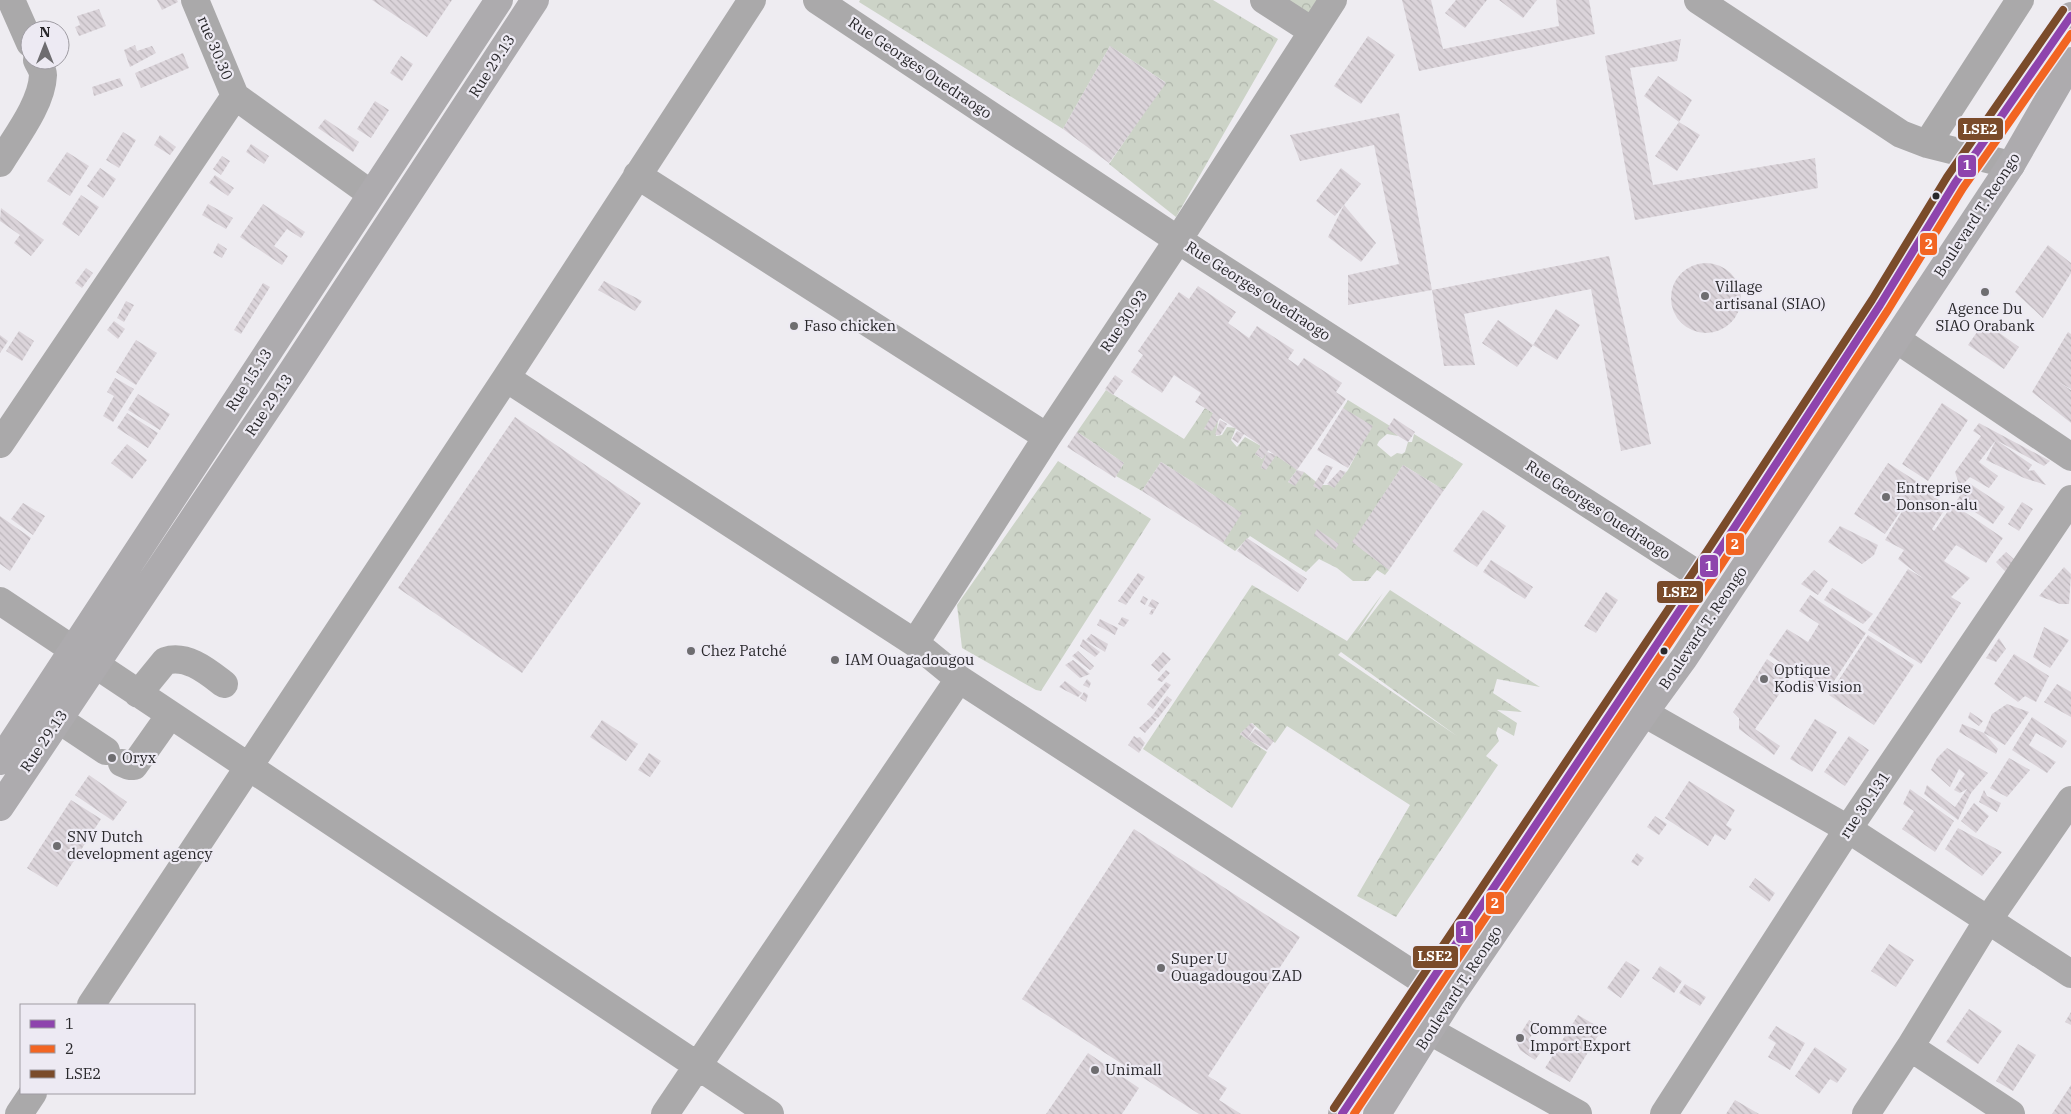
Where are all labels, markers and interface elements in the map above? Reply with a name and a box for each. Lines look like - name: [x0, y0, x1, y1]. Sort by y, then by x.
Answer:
- street label: rue 30.30: [193, 13, 237, 83]
- street label: Rue Georges Ouedraogo: [845, 13, 996, 123]
- north arrow: [20, 20, 70, 70]
- text: N: [39, 23, 51, 41]
- street label: Rue 29.13: [464, 31, 519, 101]
- line badge: LSE2: [1957, 117, 2004, 141]
- text: LSE2: [1962, 120, 1998, 138]
- street label: Boulevard T. Reongo: [1929, 149, 2024, 280]
- line badge: 1: [1957, 154, 1977, 178]
- text: 1: [1963, 156, 1971, 174]
- unlabelled marker: [1931, 191, 1941, 201]
- line badge: 2: [1919, 232, 1938, 256]
- text: 2: [1925, 235, 1933, 253]
- street label: Rue Georges Ouedraogo: [1182, 237, 1334, 345]
- place label: Village artisanal (SIAO): [1715, 277, 1826, 313]
- street label: Rue 30.93: [1096, 286, 1151, 355]
- marker: Agence Du SIAO Orabank: [1979, 286, 1991, 298]
- marker: Village artisanal (SIAO): [1699, 290, 1711, 302]
- place label: Agence Du SIAO Orabank: [1935, 299, 2035, 335]
- place label: Faso chicken: [804, 316, 896, 335]
- marker: Faso chicken: [788, 320, 800, 332]
- street label: Rue 15.13: [221, 345, 276, 415]
- street label: Rue 29.13: [241, 370, 296, 439]
- street label: Rue Georges Ouedraogo: [1522, 456, 1674, 564]
- place label: Entreprise Donson-alu: [1896, 478, 1978, 514]
- marker: Entreprise Donson-alu: [1880, 491, 1892, 503]
- line badge: 2: [1725, 532, 1745, 556]
- text: 2: [1731, 535, 1739, 553]
- line badge: 1: [1699, 554, 1719, 578]
- text: 1: [1705, 557, 1713, 575]
- street label: Boulevard T. Reongo: [1654, 563, 1751, 693]
- line badge: LSE2: [1656, 580, 1704, 604]
- text: LSE2: [1662, 583, 1698, 601]
- place label: Chez Patché: [701, 641, 787, 660]
- marker: Chez Patché: [685, 645, 697, 657]
- unlabelled marker: [1659, 646, 1669, 656]
- place label: IAM Ouagadougou: [845, 650, 974, 669]
- marker: IAM Ouagadougou: [829, 654, 841, 666]
- place label: Optique Kodis Vision: [1774, 660, 1862, 696]
- marker: Optique Kodis Vision: [1758, 673, 1770, 685]
- street label: Rue 29.13: [16, 706, 71, 775]
- place label: Oryx: [122, 748, 156, 767]
- marker: Oryx: [106, 752, 118, 764]
- street label: rue 30.131: [1835, 768, 1894, 842]
- place label: SNV Dutch development agency: [67, 827, 212, 863]
- marker: SNV Dutch development agency: [51, 840, 63, 852]
- line badge: 2: [1485, 891, 1505, 915]
- text: 2: [1491, 894, 1499, 912]
- line badge: 1: [1455, 920, 1474, 944]
- street label: Boulevard T. Reongo: [1411, 922, 1506, 1053]
- text: 1: [1460, 922, 1468, 940]
- line badge: LSE2: [1412, 945, 1459, 969]
- text: LSE2: [1417, 947, 1453, 965]
- place label: Super U Ouagadougou ZAD: [1171, 949, 1302, 985]
- marker: Super U Ouagadougou ZAD: [1155, 962, 1167, 974]
- legend: [20, 1004, 195, 1094]
- text: 1: [65, 1014, 74, 1033]
- place label: Commerce Import Export: [1530, 1019, 1631, 1055]
- marker: Commerce Import Export: [1514, 1032, 1526, 1044]
- text: 2: [65, 1039, 74, 1058]
- place label: Unimall: [1105, 1060, 1162, 1079]
- text: LSE2: [65, 1064, 101, 1083]
- marker: Unimall: [1089, 1064, 1101, 1076]

